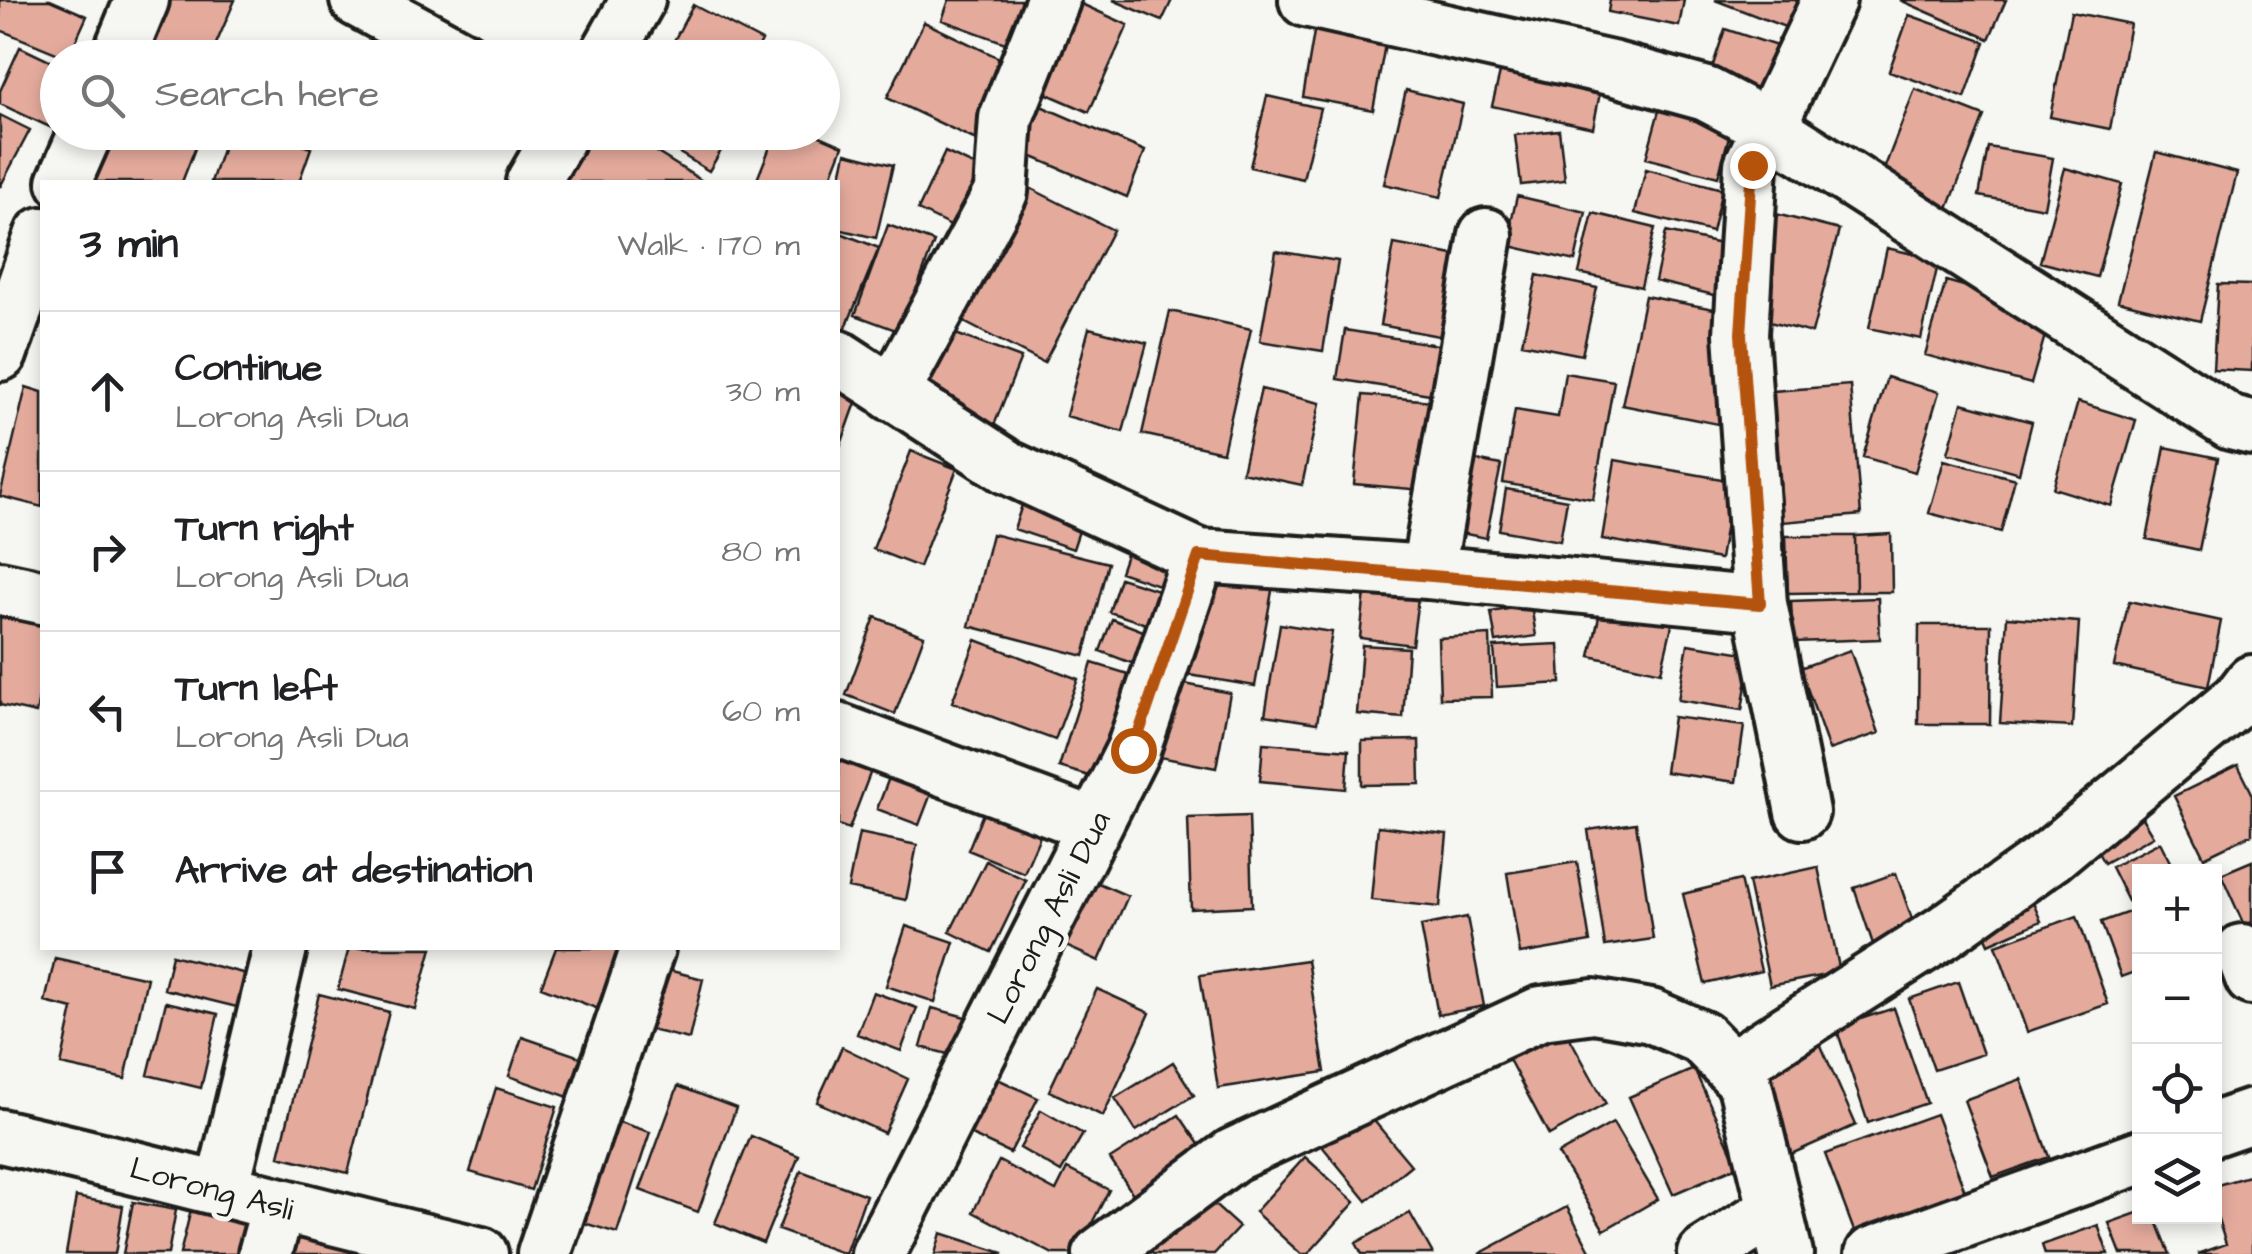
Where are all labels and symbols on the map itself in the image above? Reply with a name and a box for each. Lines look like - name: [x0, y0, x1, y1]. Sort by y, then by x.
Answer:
- route end: [1730, 143, 1776, 189]
- route start: [1111, 728, 1157, 774]
- street label: Lorong Asli Dua: [976, 803, 1122, 1032]
- street label: Lorong Asli: [125, 1146, 299, 1233]

